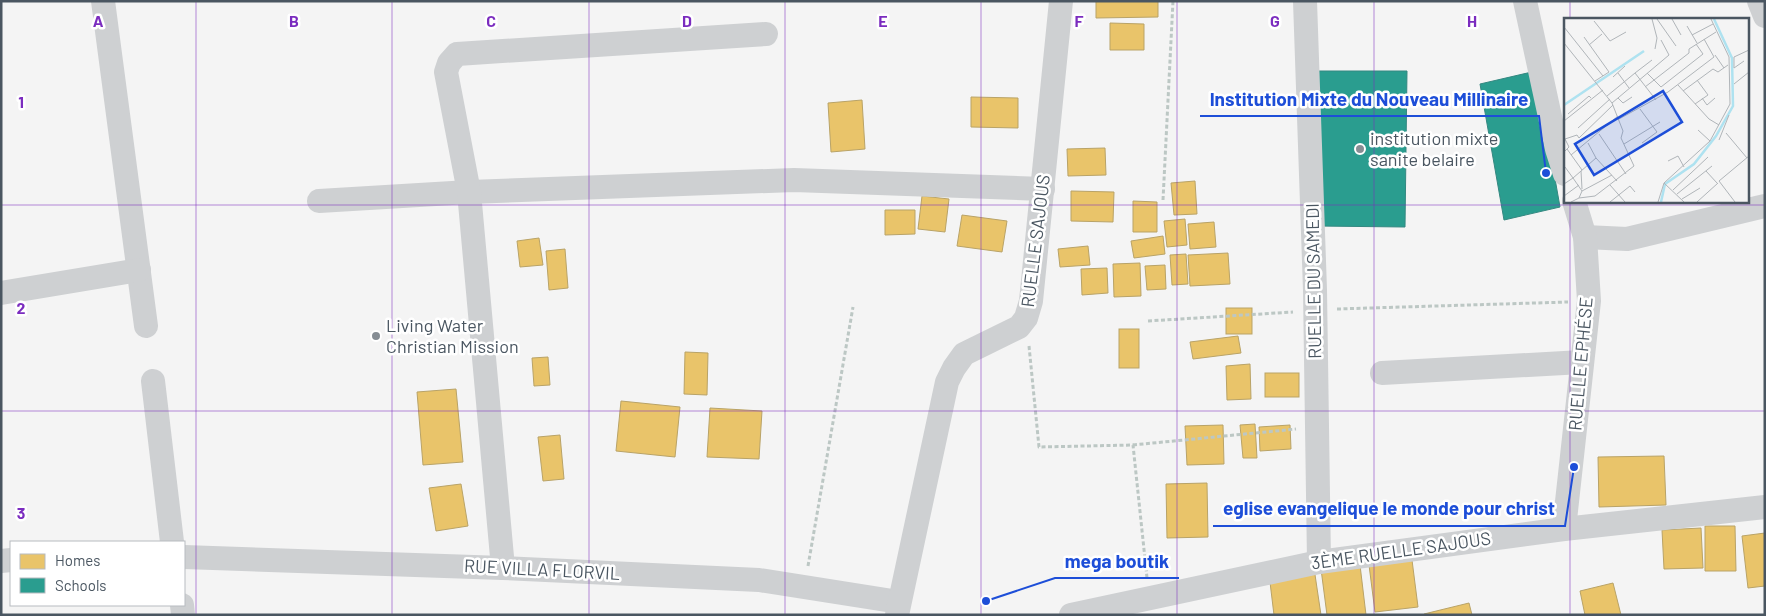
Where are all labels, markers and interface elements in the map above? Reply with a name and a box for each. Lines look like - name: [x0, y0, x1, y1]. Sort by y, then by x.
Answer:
- text: A: [93, 11, 104, 30]
- text: B: [289, 11, 299, 30]
- text: C: [486, 11, 496, 30]
- text: D: [682, 11, 692, 30]
- text: E: [878, 11, 888, 30]
- text: F: [1075, 11, 1084, 30]
- text: G: [1270, 11, 1280, 30]
- text: H: [1467, 11, 1477, 30]
- inset map: [1564, 18, 1748, 202]
- callout: Institution Mixte du Nouveau Millinaire: [1200, 82, 1539, 116]
- text: Institution Mixte du Nouveau Millinaire: [1210, 87, 1528, 110]
- text: 1: [18, 92, 24, 111]
- place label: institution mixte sanite belaire: [1370, 127, 1498, 170]
- marker: institution mixte sanite belaire: [1354, 143, 1366, 155]
- street label: RUELLE SAJOUS: [1016, 173, 1054, 309]
- street label: RUELLE DU SAMEDI: [1301, 203, 1325, 359]
- street label: RUELLE EPHÉSE: [1563, 296, 1597, 432]
- text: 2: [17, 298, 26, 317]
- place label: Living Water Christian Mission: [386, 314, 519, 357]
- marker: Living Water Christian Mission: [370, 330, 382, 342]
- callout: eglise evangelique le monde pour christ: [1213, 492, 1565, 526]
- text: eglise evangelique le monde pour christ: [1223, 496, 1555, 519]
- text: 3: [17, 503, 25, 522]
- street label: 3ÈME RUELLE SAJOUS: [1310, 527, 1492, 574]
- legend: [10, 541, 185, 606]
- callout: mega boutik: [1055, 544, 1179, 578]
- text: mega boutik: [1065, 549, 1169, 572]
- text: Homes: [55, 551, 100, 569]
- street label: RUE VILLA FLORVIL: [464, 554, 621, 584]
- text: Schools: [55, 576, 107, 594]

